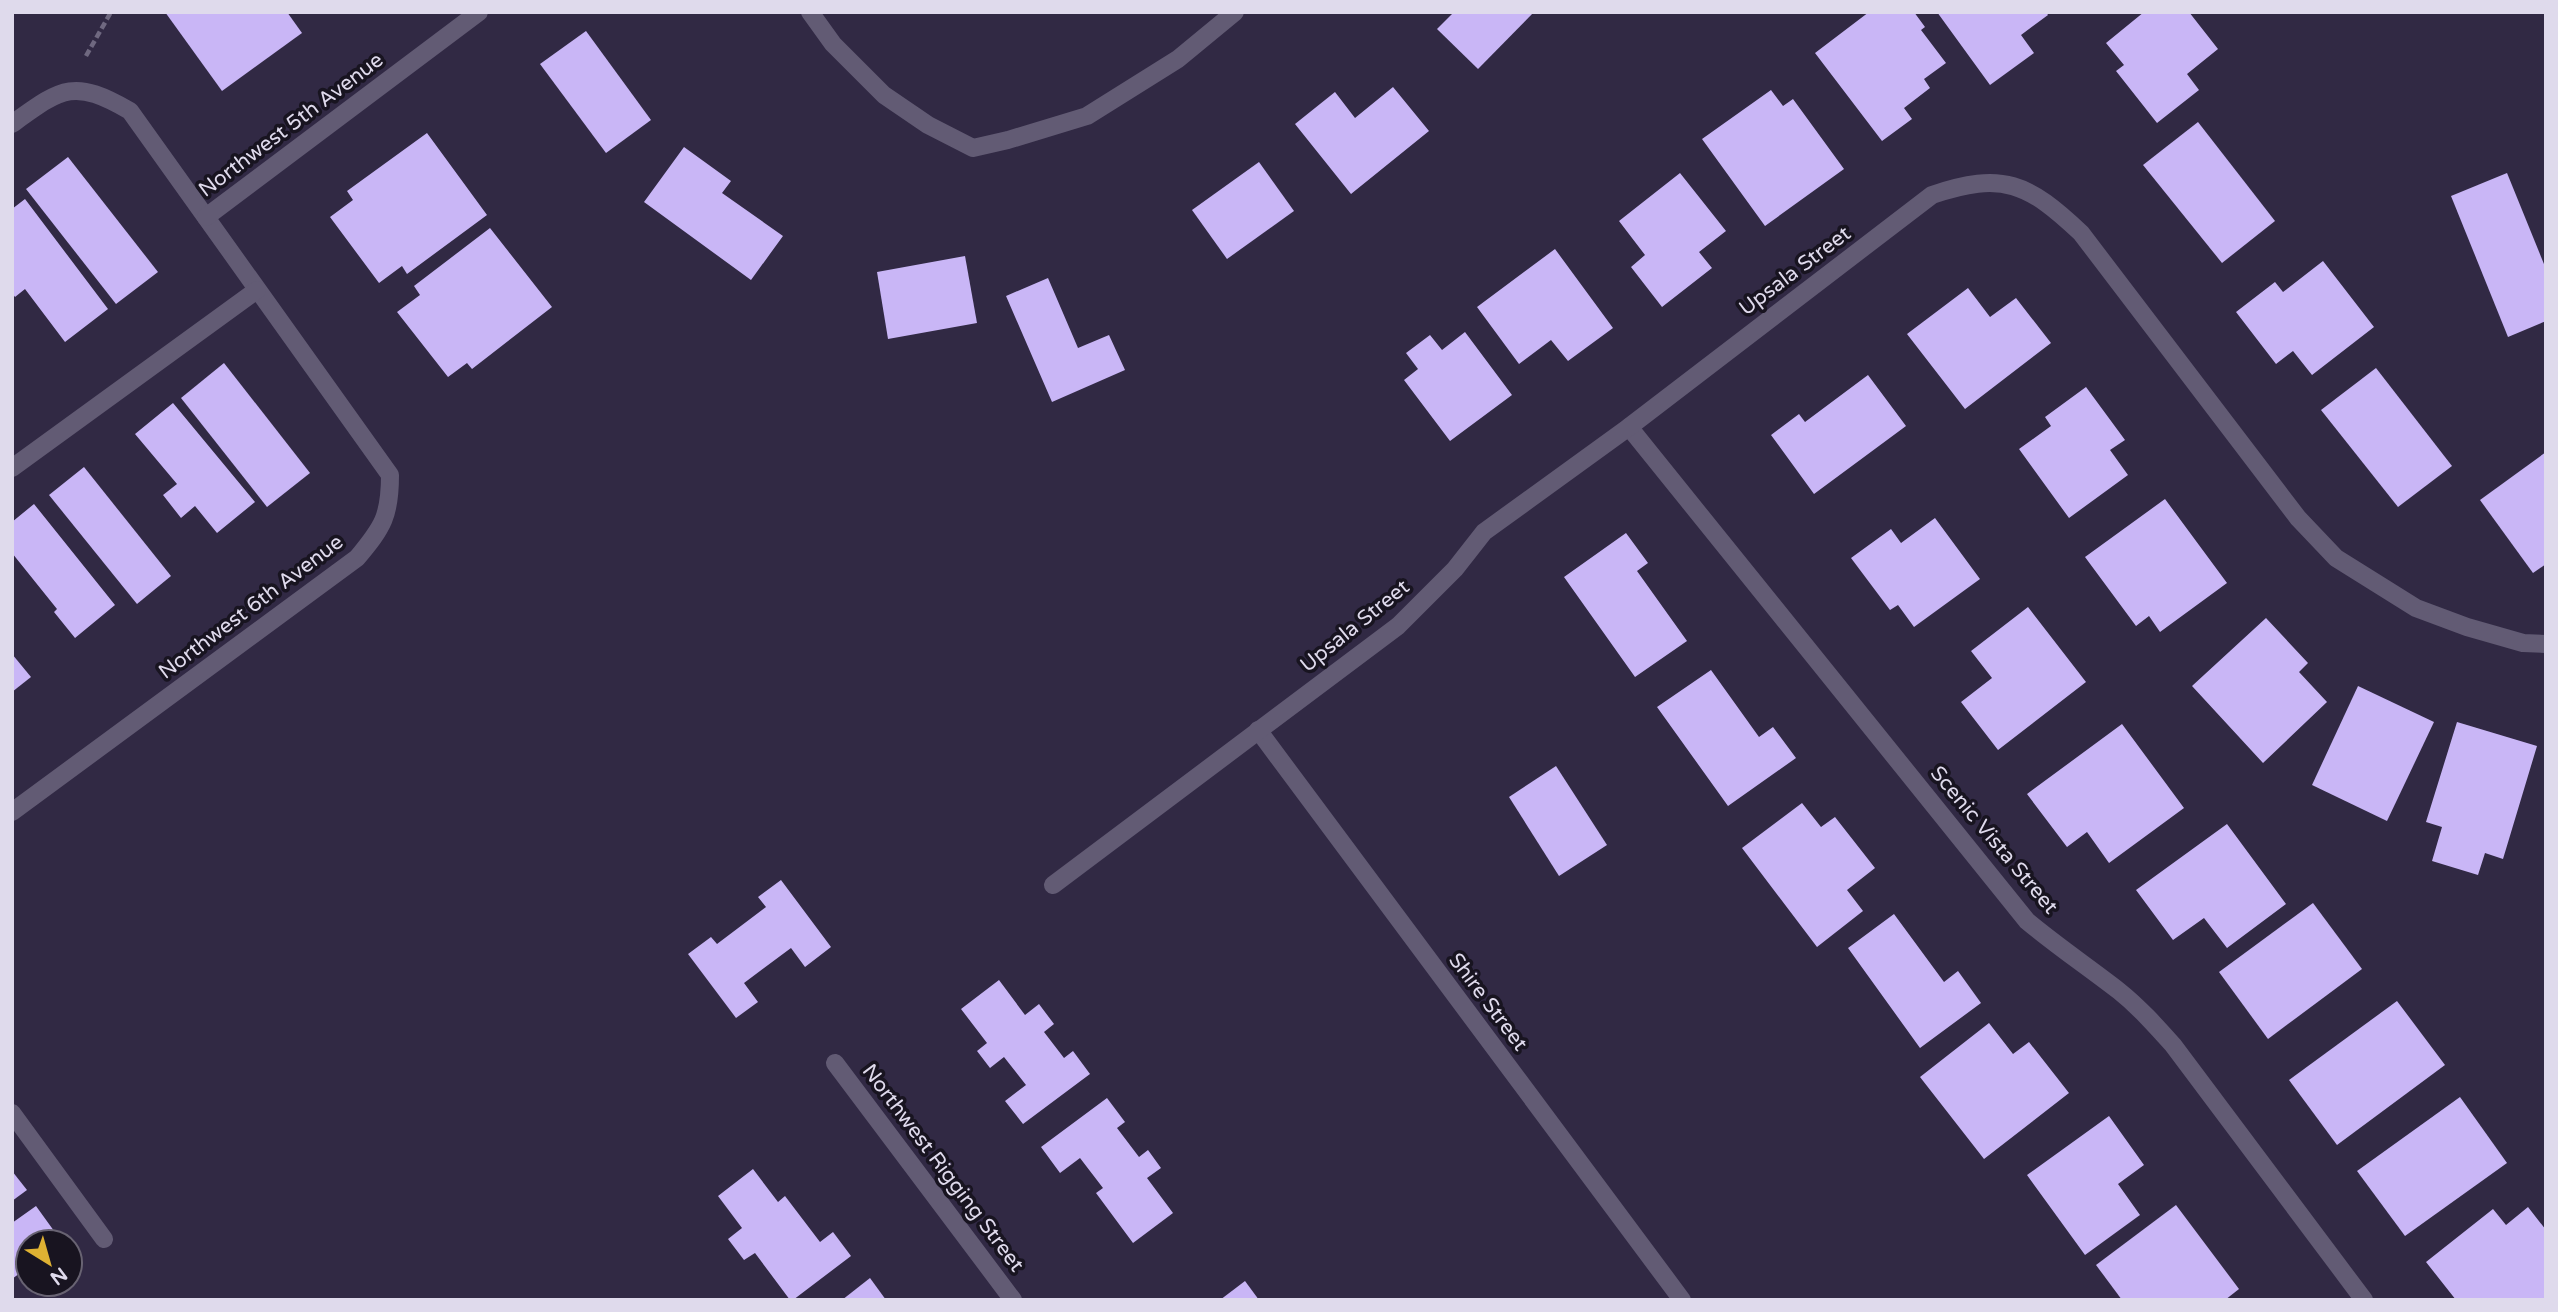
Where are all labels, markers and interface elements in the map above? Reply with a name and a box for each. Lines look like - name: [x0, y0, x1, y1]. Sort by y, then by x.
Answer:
- street label: Northwest 5th Avenue: [194, 47, 388, 203]
- street label: Upsala Street: [1734, 221, 1856, 321]
- street label: Northwest 6th Avenue: [154, 529, 348, 685]
- street label: Upsala Street: [1295, 574, 1415, 678]
- street label: Scenic Vista Street: [1925, 761, 2063, 919]
- street label: Shire Street: [1443, 948, 1533, 1056]
- street label: Northwest Rigging Street: [857, 1059, 1029, 1277]
- north arrow: [14, 1228, 84, 1298]
- text: N: [46, 1262, 71, 1289]

